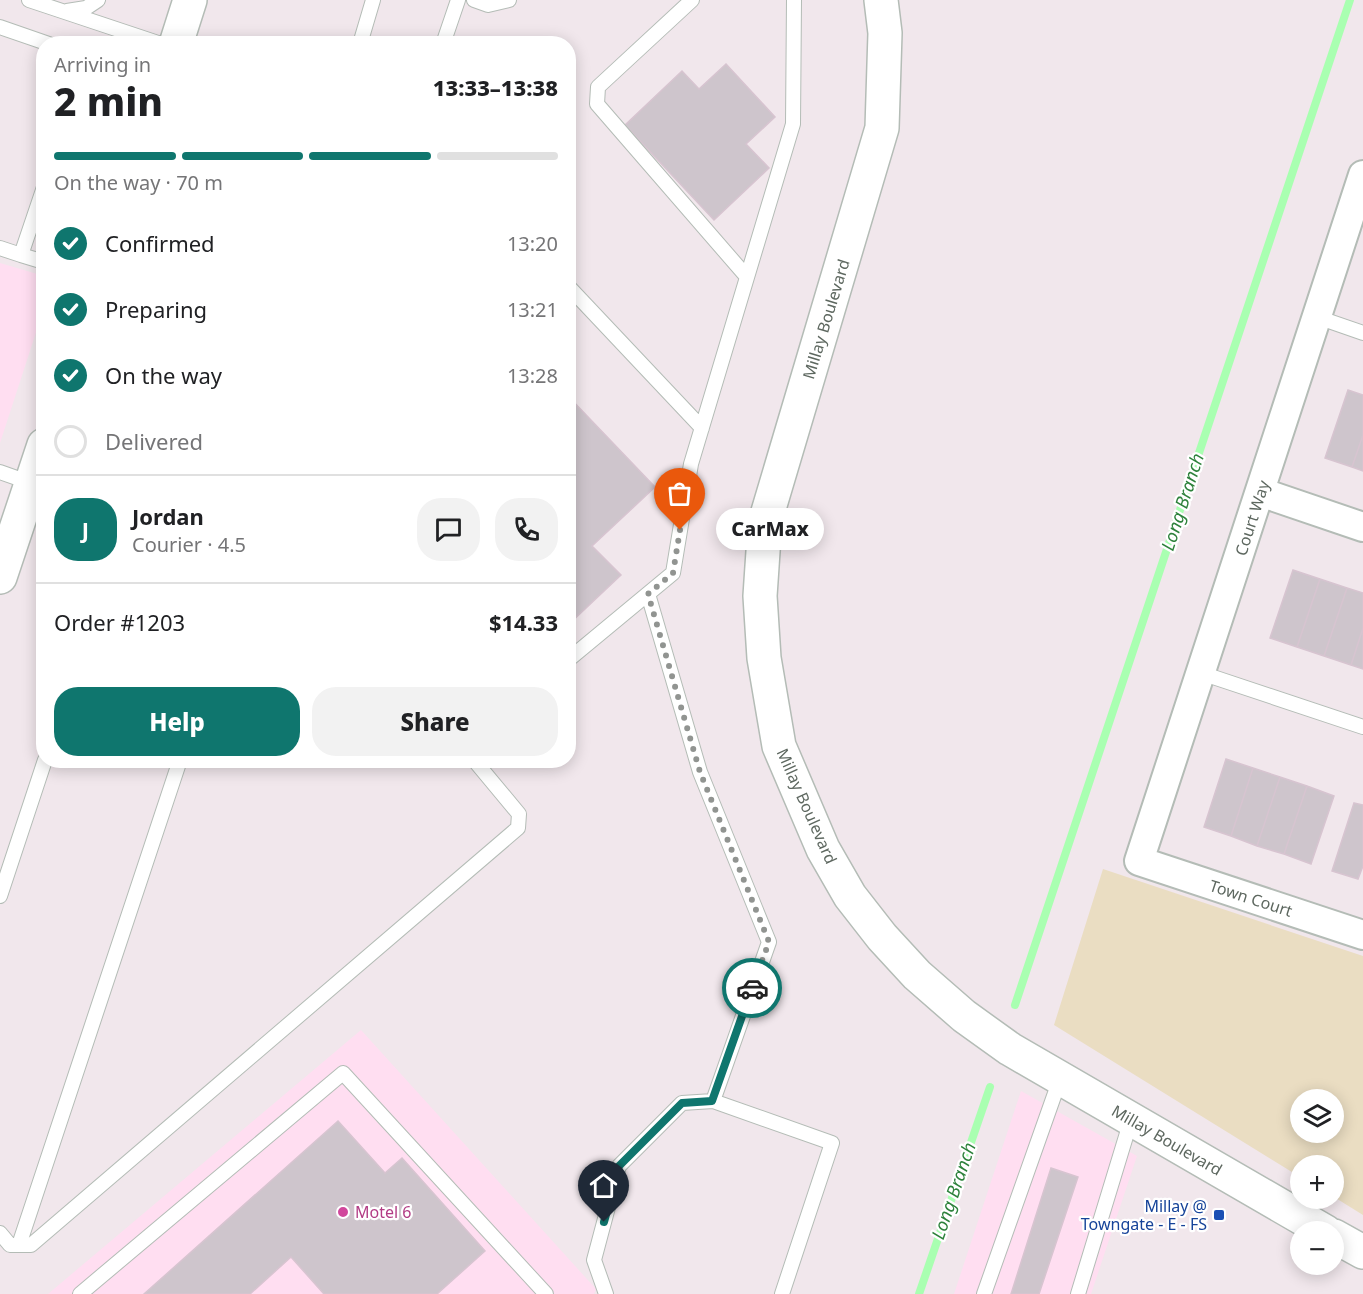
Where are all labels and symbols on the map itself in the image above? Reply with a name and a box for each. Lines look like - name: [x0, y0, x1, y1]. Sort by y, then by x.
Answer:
- street label: Millay Boulevard: [797, 256, 855, 382]
- water label: Long Branch: [1155, 450, 1209, 553]
- pin: [654, 468, 705, 530]
- street label: Court Way: [1229, 477, 1275, 558]
- callout: CarMax: [716, 509, 824, 551]
- street label: Millay Boulevard: [772, 745, 842, 867]
- street label: Town Court: [1207, 874, 1295, 922]
- courier: [722, 958, 782, 1018]
- street label: Millay Boulevard: [1108, 1099, 1226, 1181]
- water label: Long Branch: [925, 1139, 981, 1242]
- pin: [578, 1160, 629, 1222]
- place label: Millay @ Towngate - E - FS: [1081, 1195, 1207, 1235]
- place label: Motel 6: [355, 1201, 411, 1223]
- marker: Motel 6: [336, 1205, 350, 1219]
- marker: Millay @ Towngate - E - FS: [1212, 1208, 1226, 1222]

